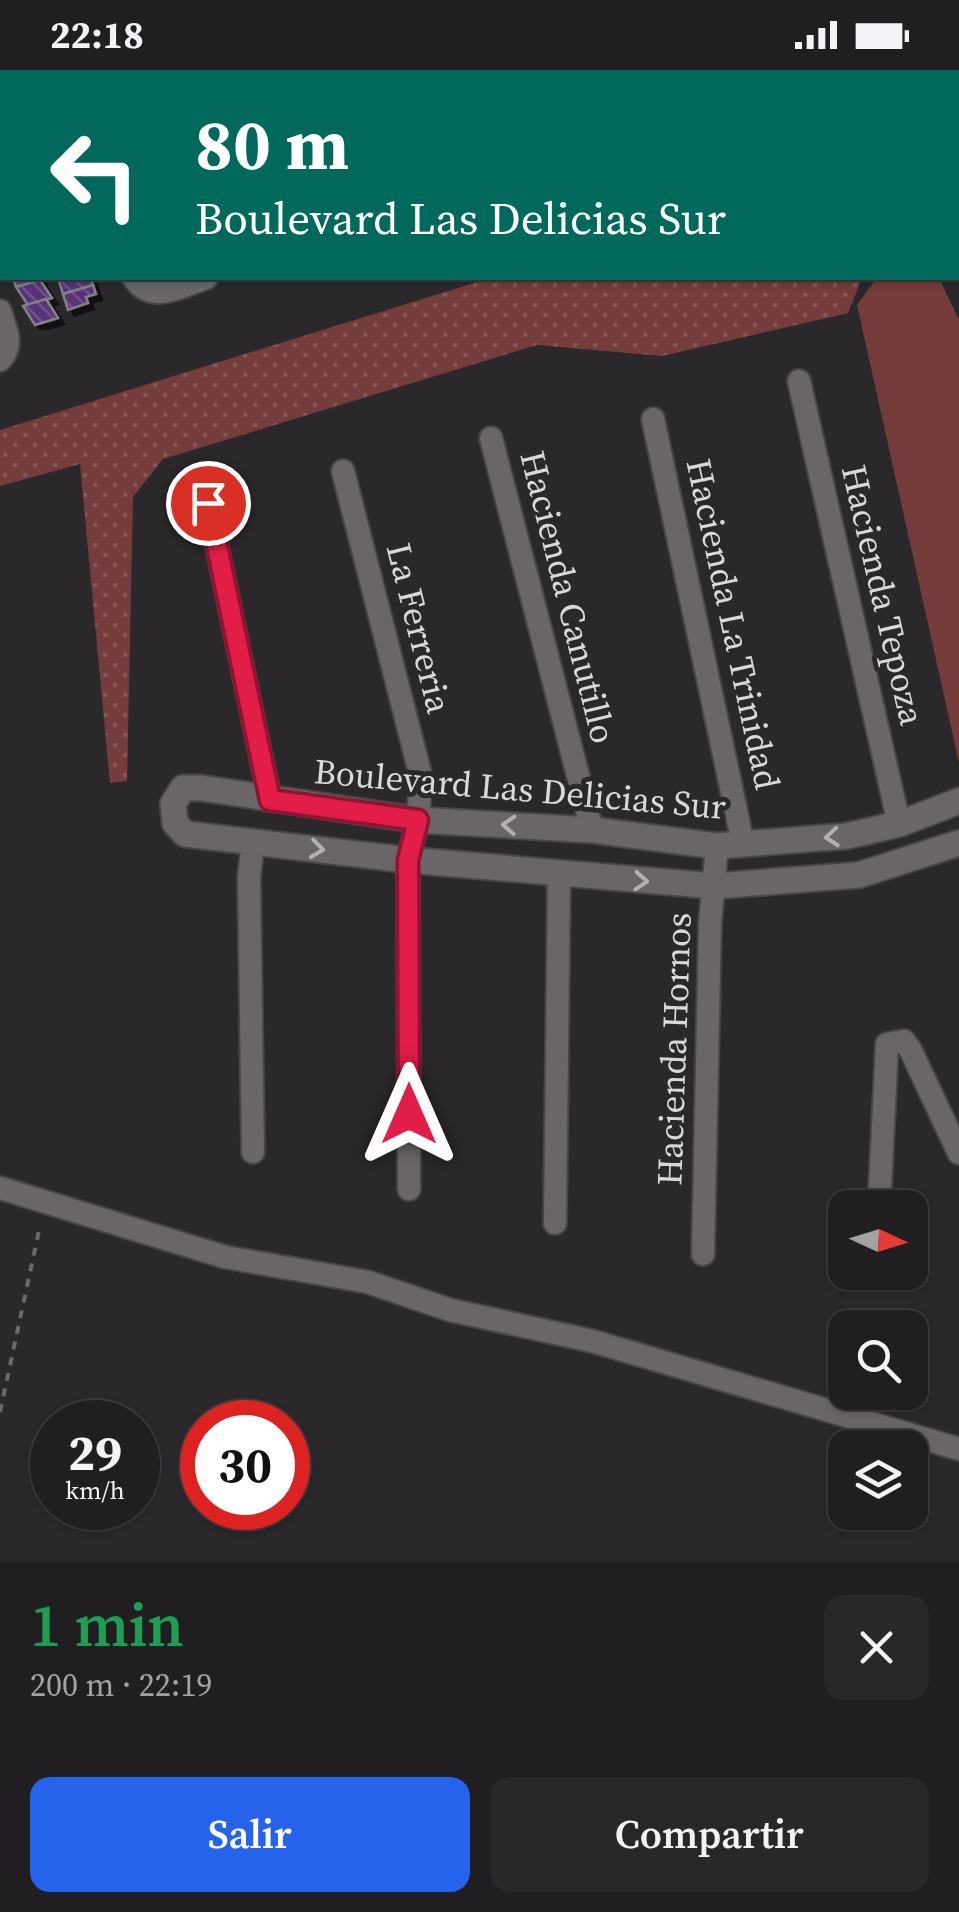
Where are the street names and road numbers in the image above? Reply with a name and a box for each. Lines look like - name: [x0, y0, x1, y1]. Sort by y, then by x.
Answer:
- street label: Hacienda Canutillo: [508, 446, 628, 748]
- street label: Hacienda La Trinidad: [674, 454, 792, 794]
- street label: Hacienda Tepoza: [830, 460, 936, 730]
- street label: La Ferreria: [375, 538, 463, 718]
- street label: Boulevard Las Delicias Sur: [312, 747, 728, 831]
- street label: Hacienda Hornos: [645, 912, 703, 1186]

